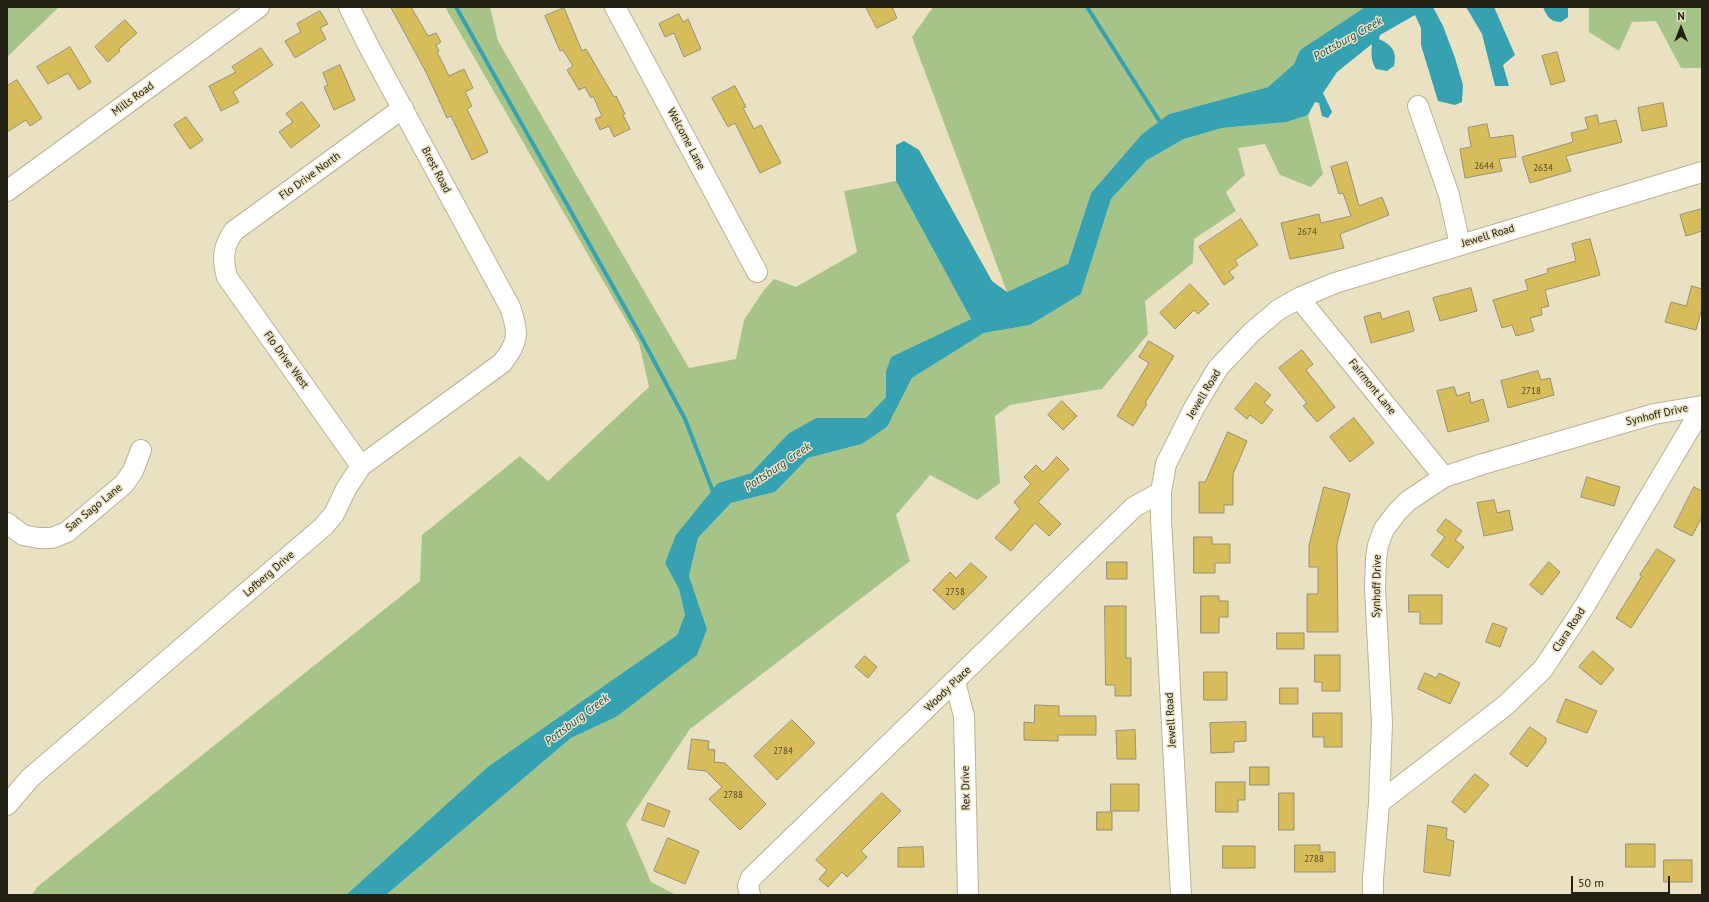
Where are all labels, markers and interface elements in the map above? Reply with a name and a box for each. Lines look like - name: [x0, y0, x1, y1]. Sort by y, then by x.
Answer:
- north arrow: [1661, 8, 1701, 48]
- text: N: [1677, 9, 1685, 23]
- water label: Pottsburg Creek: [1311, 14, 1385, 64]
- street label: Mills Road: [109, 79, 157, 119]
- street label: Welcome Lane: [664, 106, 708, 172]
- street label: Brest Road: [418, 145, 454, 195]
- street label: Flo Drive North: [277, 149, 343, 203]
- house number: 2644: [1474, 161, 1494, 171]
- house number: 2634: [1533, 163, 1553, 173]
- street label: Jewell Road: [1460, 222, 1516, 250]
- house number: 2674: [1297, 227, 1317, 237]
- street label: Flo Drive West: [261, 329, 311, 391]
- street label: Fairmont Lane: [1346, 356, 1398, 418]
- street label: Jewell Road: [1184, 367, 1224, 421]
- house number: 2718: [1521, 386, 1541, 396]
- street label: Synhoff Drive: [1625, 401, 1689, 429]
- water label: Pottsburg Creek: [742, 440, 814, 494]
- street label: San Sago Lane: [63, 481, 125, 535]
- street label: Lofberg Drive: [241, 548, 297, 600]
- street label: Synhoff Drive: [1370, 554, 1384, 618]
- house number: 2758: [945, 587, 965, 597]
- street label: Clara Road: [1550, 605, 1588, 655]
- street label: Woody Place: [922, 664, 974, 714]
- water label: Pottsburg Creek: [542, 691, 612, 749]
- street label: Jewell Road: [1163, 692, 1179, 748]
- house number: 2784: [773, 746, 793, 756]
- street label: Rex Drive: [959, 766, 973, 810]
- house number: 2788: [723, 790, 743, 800]
- house number: 2788: [1304, 854, 1324, 864]
- scale bar: [1573, 868, 1672, 894]
- text: 50 m: [1578, 875, 1604, 890]

